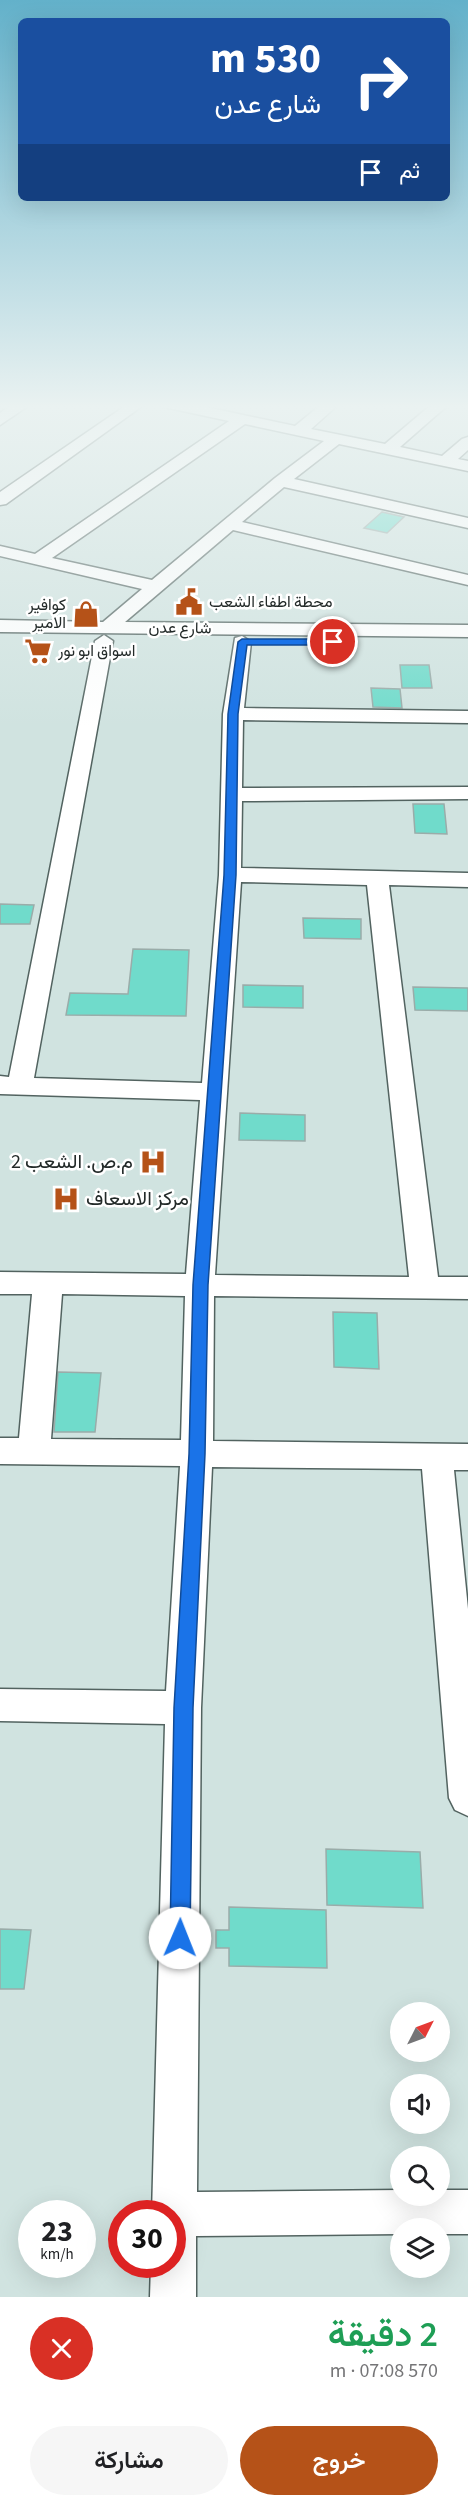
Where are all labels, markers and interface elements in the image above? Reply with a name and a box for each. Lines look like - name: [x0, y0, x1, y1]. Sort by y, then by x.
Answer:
- text: 530 m: [210, 29, 321, 89]
- icon: right: [342, 42, 420, 120]
- text: شارع عدن: [215, 85, 321, 124]
- text: ثم: [399, 155, 420, 187]
- icon: arrive: [354, 156, 387, 189]
- public building icon: محطة اطفاء الشعب: [174, 587, 204, 617]
- place label: محطة اطفاء الشعب: [209, 591, 333, 613]
- place label: كوافير الامير: [27, 594, 66, 634]
- shop icon: كوافير الامير: [71, 599, 101, 629]
- street label: شارع عدن: [148, 616, 212, 640]
- pin: [307, 616, 358, 667]
- icon: arrive: [316, 625, 349, 658]
- supermarket icon: اسواق ابو نور: [23, 636, 53, 666]
- place label: اسواق ابو نور: [57, 640, 135, 662]
- hospital icon: م.ص. الشعب 2: [138, 1147, 168, 1177]
- place label: م.ص. الشعب 2: [11, 1148, 133, 1176]
- hospital icon: مركز الاسعاف: [51, 1184, 81, 1214]
- place label: مركز الاسعاف: [86, 1185, 189, 1213]
- position arrow: [148, 1906, 212, 1970]
- north arrow: [390, 2002, 450, 2062]
- map controls: [390, 2002, 450, 2278]
- button: sound: [390, 2074, 450, 2134]
- button: search: [390, 2146, 450, 2206]
- speed limit sign: 30: [108, 2200, 186, 2278]
- text: 23: [41, 2210, 73, 2253]
- button: layers: [390, 2218, 450, 2278]
- text: km/h: [40, 2244, 74, 2265]
- text: 2 دقيقة: [328, 2309, 438, 2360]
- button: close: [30, 2317, 93, 2380]
- text: 570 m · 07:08: [330, 2357, 438, 2385]
- button: مشاركة: [30, 2426, 228, 2495]
- button: خروج: [240, 2426, 438, 2495]

